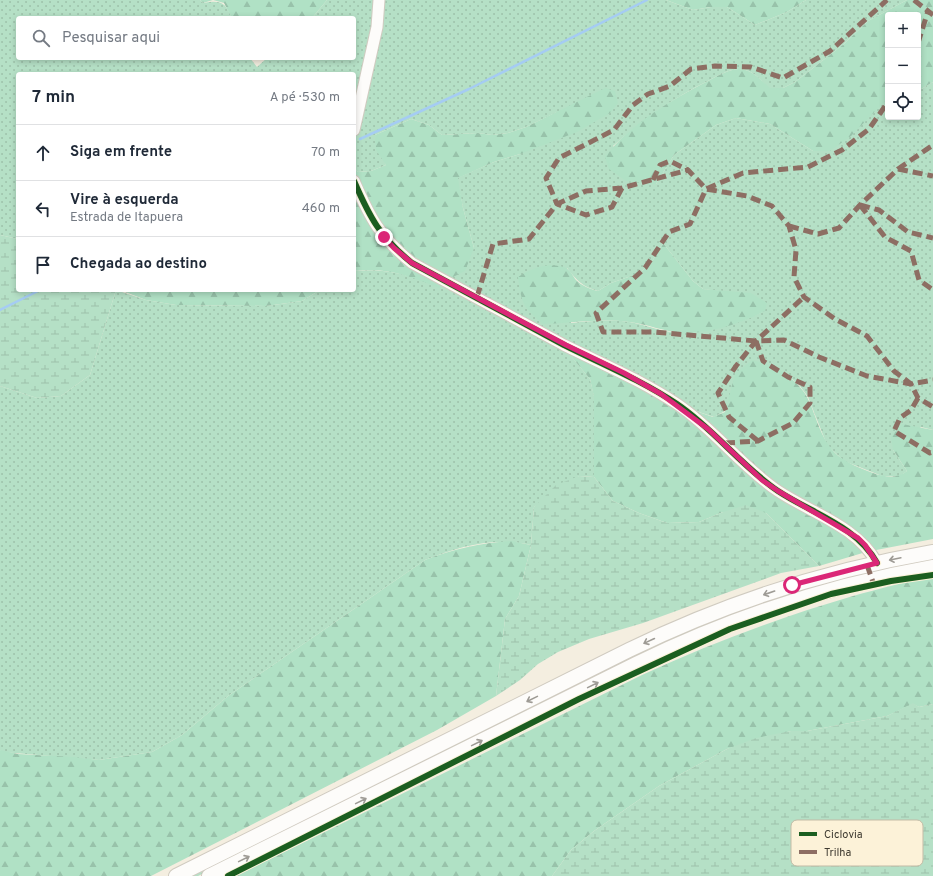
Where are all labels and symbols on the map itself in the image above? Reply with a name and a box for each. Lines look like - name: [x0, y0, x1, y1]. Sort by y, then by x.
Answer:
- route end: [375, 228, 393, 246]
- one-way arrow: [889, 555, 902, 563]
- route start: [783, 576, 801, 594]
- one-way arrow: [764, 589, 776, 597]
- one-way arrow: [643, 638, 655, 645]
- one-way arrow: [587, 681, 599, 688]
- one-way arrow: [526, 696, 538, 703]
- one-way arrow: [471, 739, 483, 746]
- one-way arrow: [354, 797, 366, 804]
- legend: [791, 820, 923, 866]
- text: Ciclovia: [824, 828, 863, 842]
- text: Trilha: [824, 846, 852, 860]
- one-way arrow: [238, 855, 250, 862]

